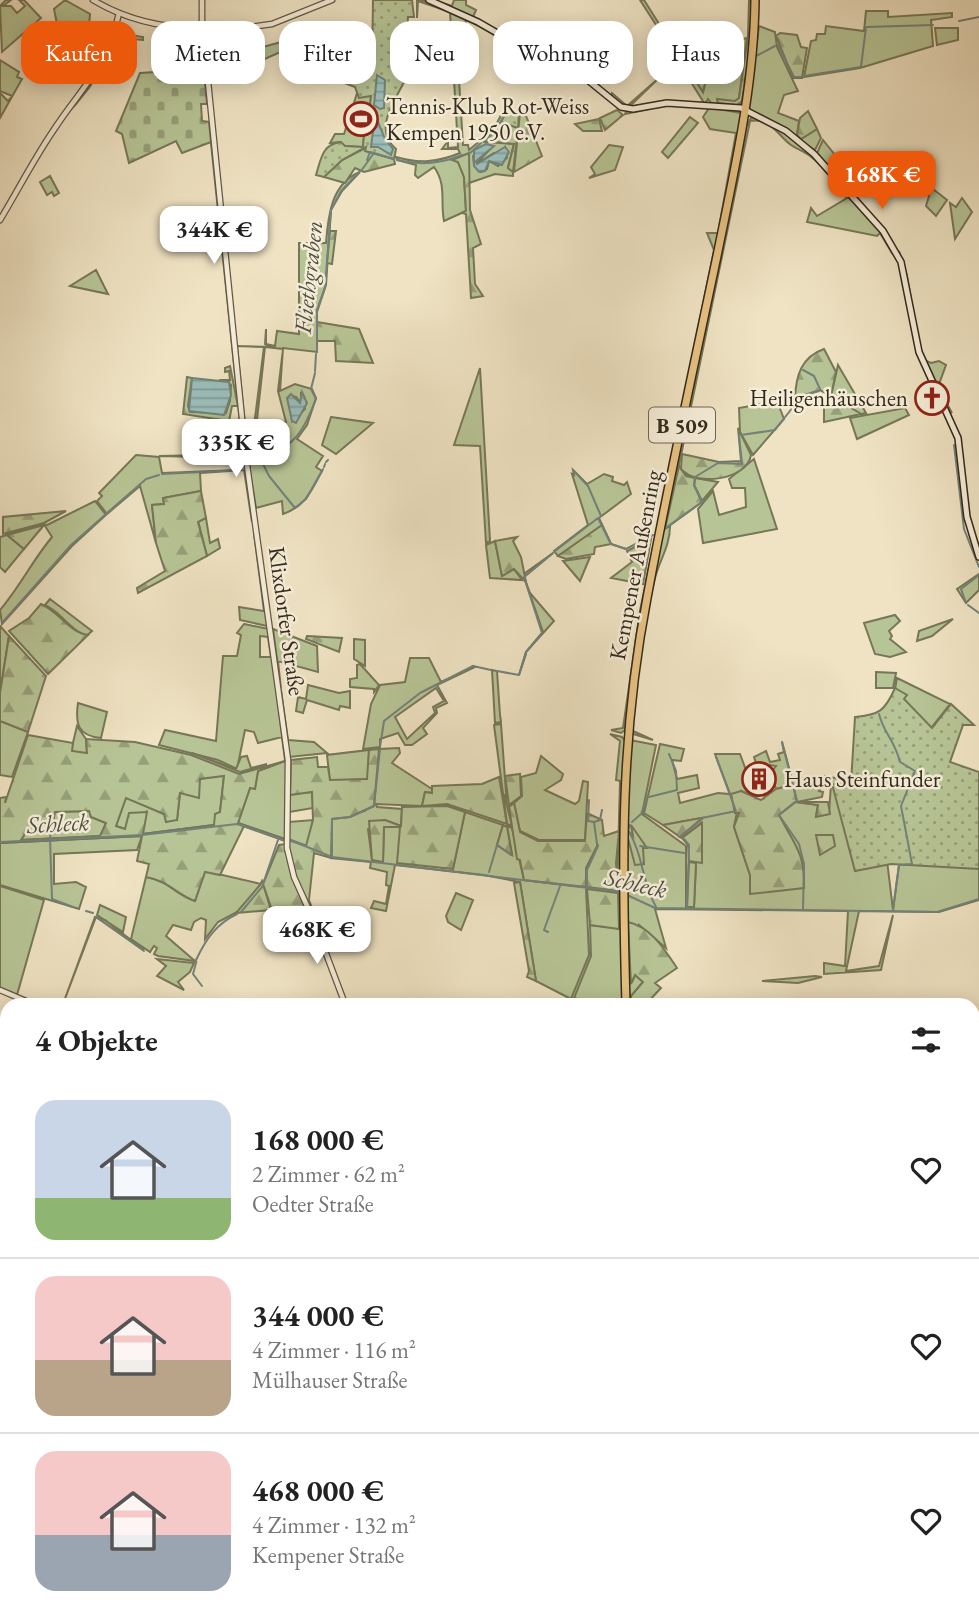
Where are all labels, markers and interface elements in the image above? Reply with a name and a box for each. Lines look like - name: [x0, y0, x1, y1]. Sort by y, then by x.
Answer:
- chip: Kaufen: [21, 21, 137, 84]
- chip: Mieten: [151, 21, 265, 84]
- chip: Filter: [279, 21, 376, 84]
- chip: Neu: [390, 21, 479, 84]
- chip: Wohnung: [493, 21, 633, 84]
- chip: Haus: [647, 21, 744, 84]
- place label: Tennis-Klub Rot-Weiss Kempen 1950 e.V.: [386, 91, 589, 147]
- sports icon: Tennis-Klub Rot-Weiss Kempen 1950 e.V.: [342, 100, 380, 138]
- pin: 168K €: [825, 152, 939, 211]
- text: 168K €: [844, 159, 920, 189]
- pin: 344K €: [157, 206, 271, 266]
- text: 344K €: [176, 214, 252, 244]
- water label: Fliethgraben: [287, 219, 329, 336]
- church icon: Heiligenhäuschen: [913, 379, 951, 417]
- place label: Heiligenhäuschen: [750, 383, 908, 413]
- road number: B 509: [649, 408, 715, 442]
- pin: 335K €: [179, 420, 293, 479]
- text: 335K €: [198, 427, 274, 457]
- street label: Kempener Außenring: [602, 466, 668, 663]
- street label: Klixdorfer Straße: [262, 545, 312, 697]
- building icon: Haus Steinfunder: [740, 760, 778, 798]
- place label: Haus Steinfunder: [784, 764, 941, 794]
- water label: Schleck: [25, 806, 90, 840]
- water label: Schleck: [601, 861, 670, 905]
- pin: 468K €: [260, 906, 374, 966]
- text: 468K €: [279, 914, 355, 944]
- text: 4 Objekte: [35, 1021, 158, 1060]
- icon: filters: [907, 1021, 945, 1059]
- text: 168 000 €: [252, 1120, 384, 1159]
- icon: home: [91, 1128, 175, 1212]
- icon: heart: [907, 1151, 945, 1189]
- text: 2 Zimmer · 62 m²: [252, 1159, 405, 1189]
- text: Oedter Straße: [252, 1189, 374, 1219]
- text: 344 000 €: [252, 1296, 384, 1335]
- icon: home: [91, 1304, 175, 1388]
- icon: heart: [907, 1327, 945, 1365]
- text: 4 Zimmer · 116 m²: [252, 1335, 416, 1365]
- text: Mülhauser Straße: [252, 1365, 408, 1395]
- text: 468 000 €: [252, 1471, 384, 1510]
- icon: home: [91, 1479, 175, 1563]
- icon: heart: [907, 1502, 945, 1540]
- text: 4 Zimmer · 132 m²: [252, 1510, 416, 1540]
- text: Kempener Straße: [252, 1540, 404, 1570]

